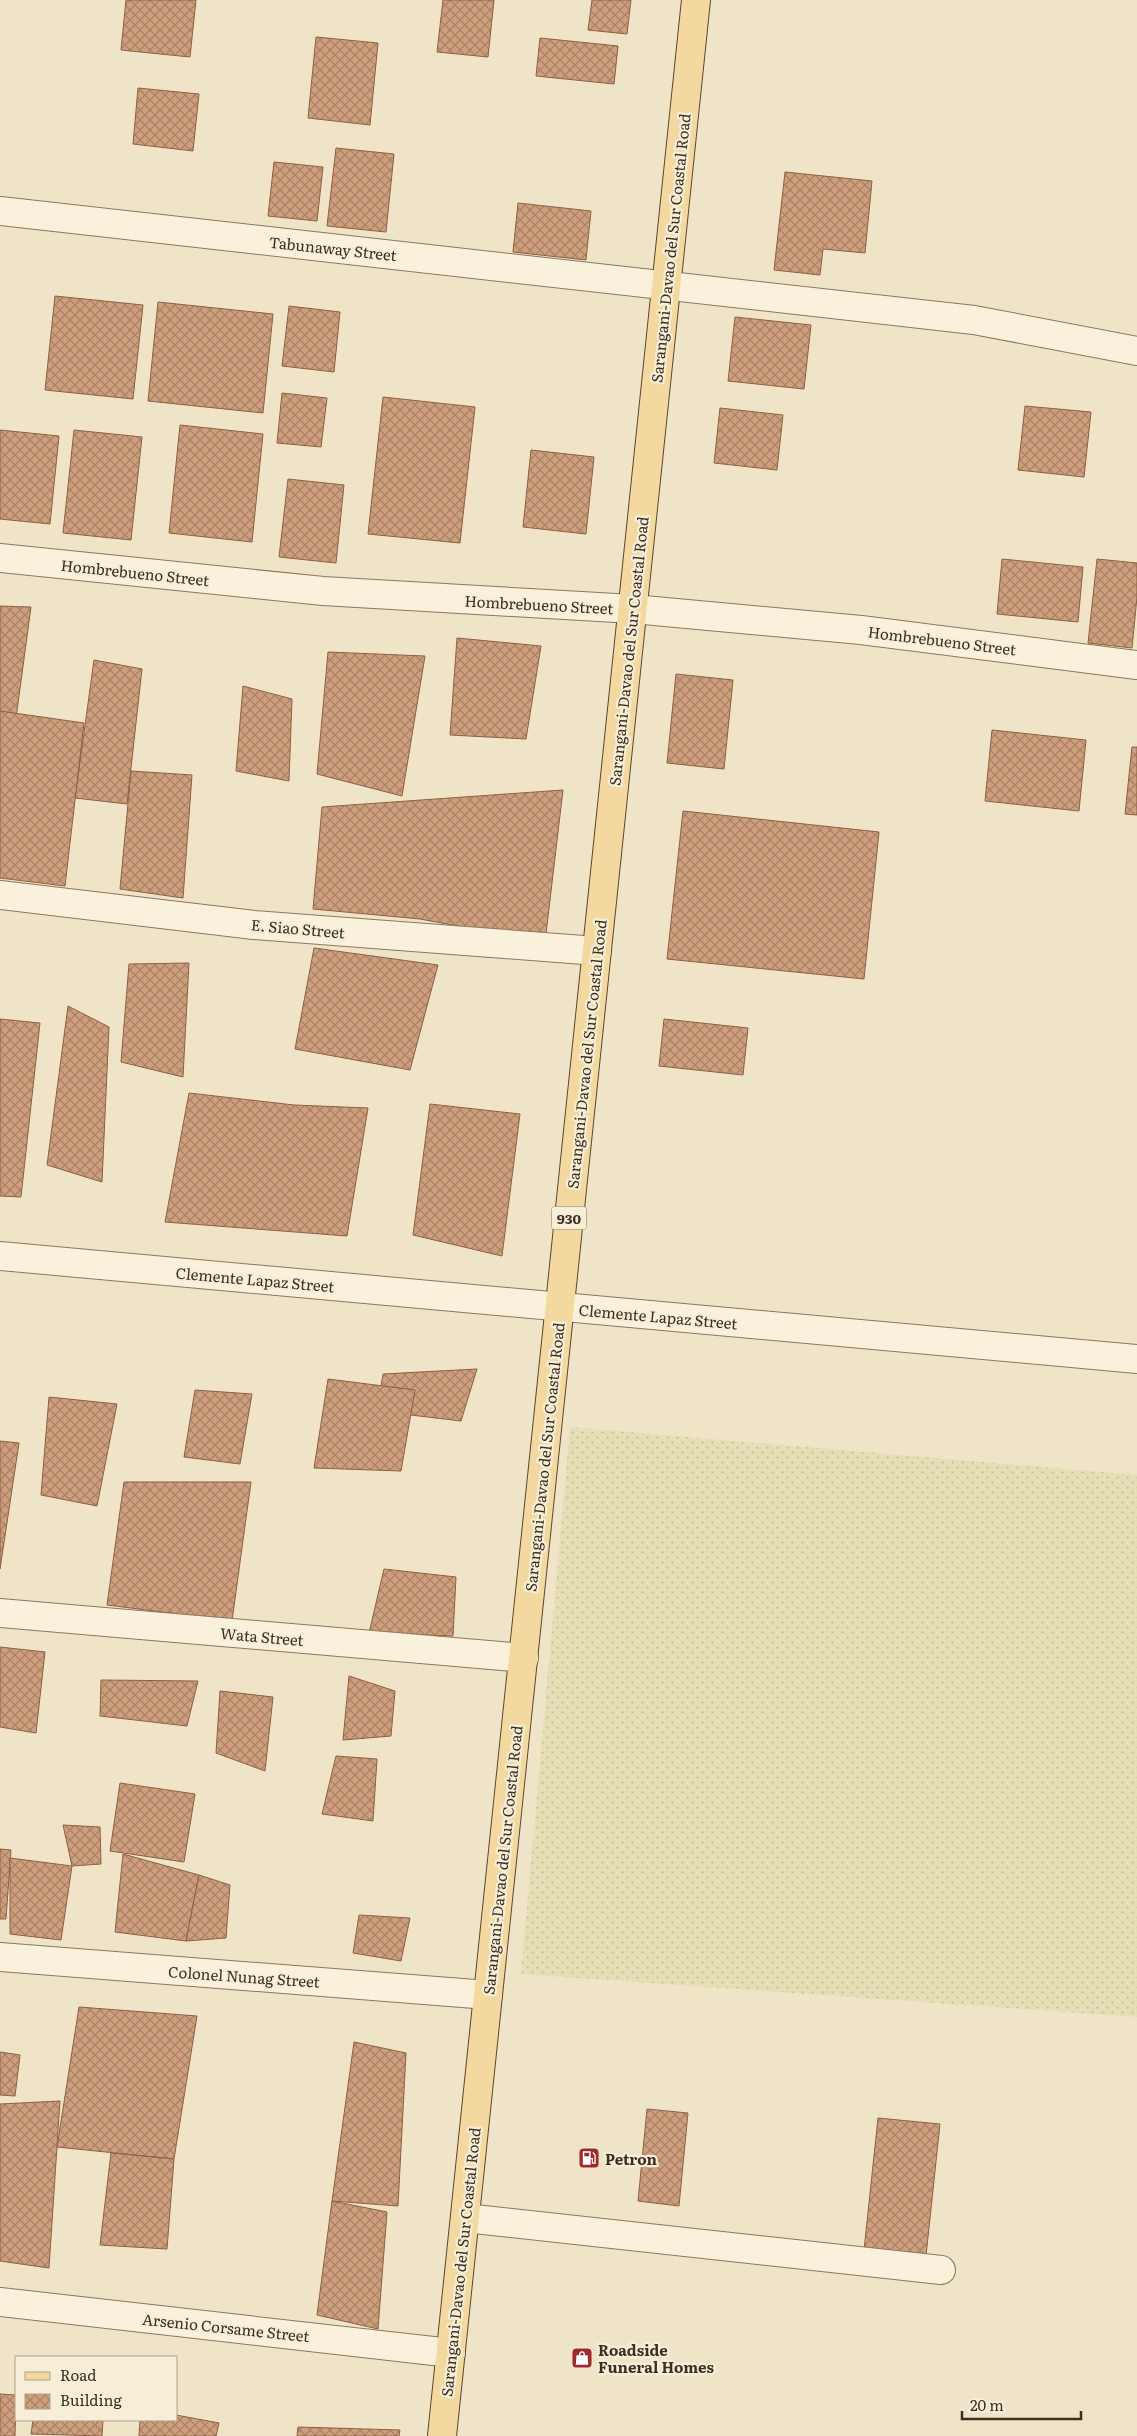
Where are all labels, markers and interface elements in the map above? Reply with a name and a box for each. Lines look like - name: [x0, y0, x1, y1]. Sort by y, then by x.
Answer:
- street label: Sarangani-Davao del Sur Coastal Road: [644, 112, 696, 384]
- street label: Tabunaway Street: [268, 230, 398, 266]
- street label: Sarangani-Davao del Sur Coastal Road: [602, 515, 654, 787]
- street label: Hombrebueno Street: [60, 553, 210, 591]
- street label: Hombrebueno Street: [464, 589, 614, 619]
- street label: Hombrebueno Street: [867, 619, 1017, 661]
- street label: E. Siao Street: [250, 912, 346, 944]
- street label: Sarangani-Davao del Sur Coastal Road: [560, 918, 612, 1190]
- road number: 930: [552, 1206, 586, 1230]
- street label: Clemente Lapaz Street: [175, 1261, 335, 1297]
- street label: Clemente Lapaz Street: [578, 1298, 738, 1334]
- street label: Sarangani-Davao del Sur Coastal Road: [518, 1321, 570, 1593]
- street label: Wata Street: [219, 1621, 305, 1651]
- street label: Sarangani-Davao del Sur Coastal Road: [476, 1724, 528, 1996]
- street label: Colonel Nunag Street: [168, 1959, 320, 1993]
- street label: Sarangani-Davao del Sur Coastal Road: [434, 2126, 486, 2398]
- fuel station icon: Petron: [577, 2146, 601, 2170]
- place label: Petron: [605, 2147, 657, 2170]
- street label: Arsenio Corsame Street: [141, 2307, 311, 2347]
- place label: Roadside Funeral Homes: [598, 2338, 714, 2378]
- shop icon: Roadside Funeral Homes: [570, 2346, 594, 2370]
- legend: [15, 2356, 178, 2421]
- text: Road: [60, 2363, 96, 2386]
- text: Building: [60, 2388, 122, 2411]
- scale bar: [962, 2388, 1081, 2420]
- text: 20 m: [970, 2393, 1004, 2416]

